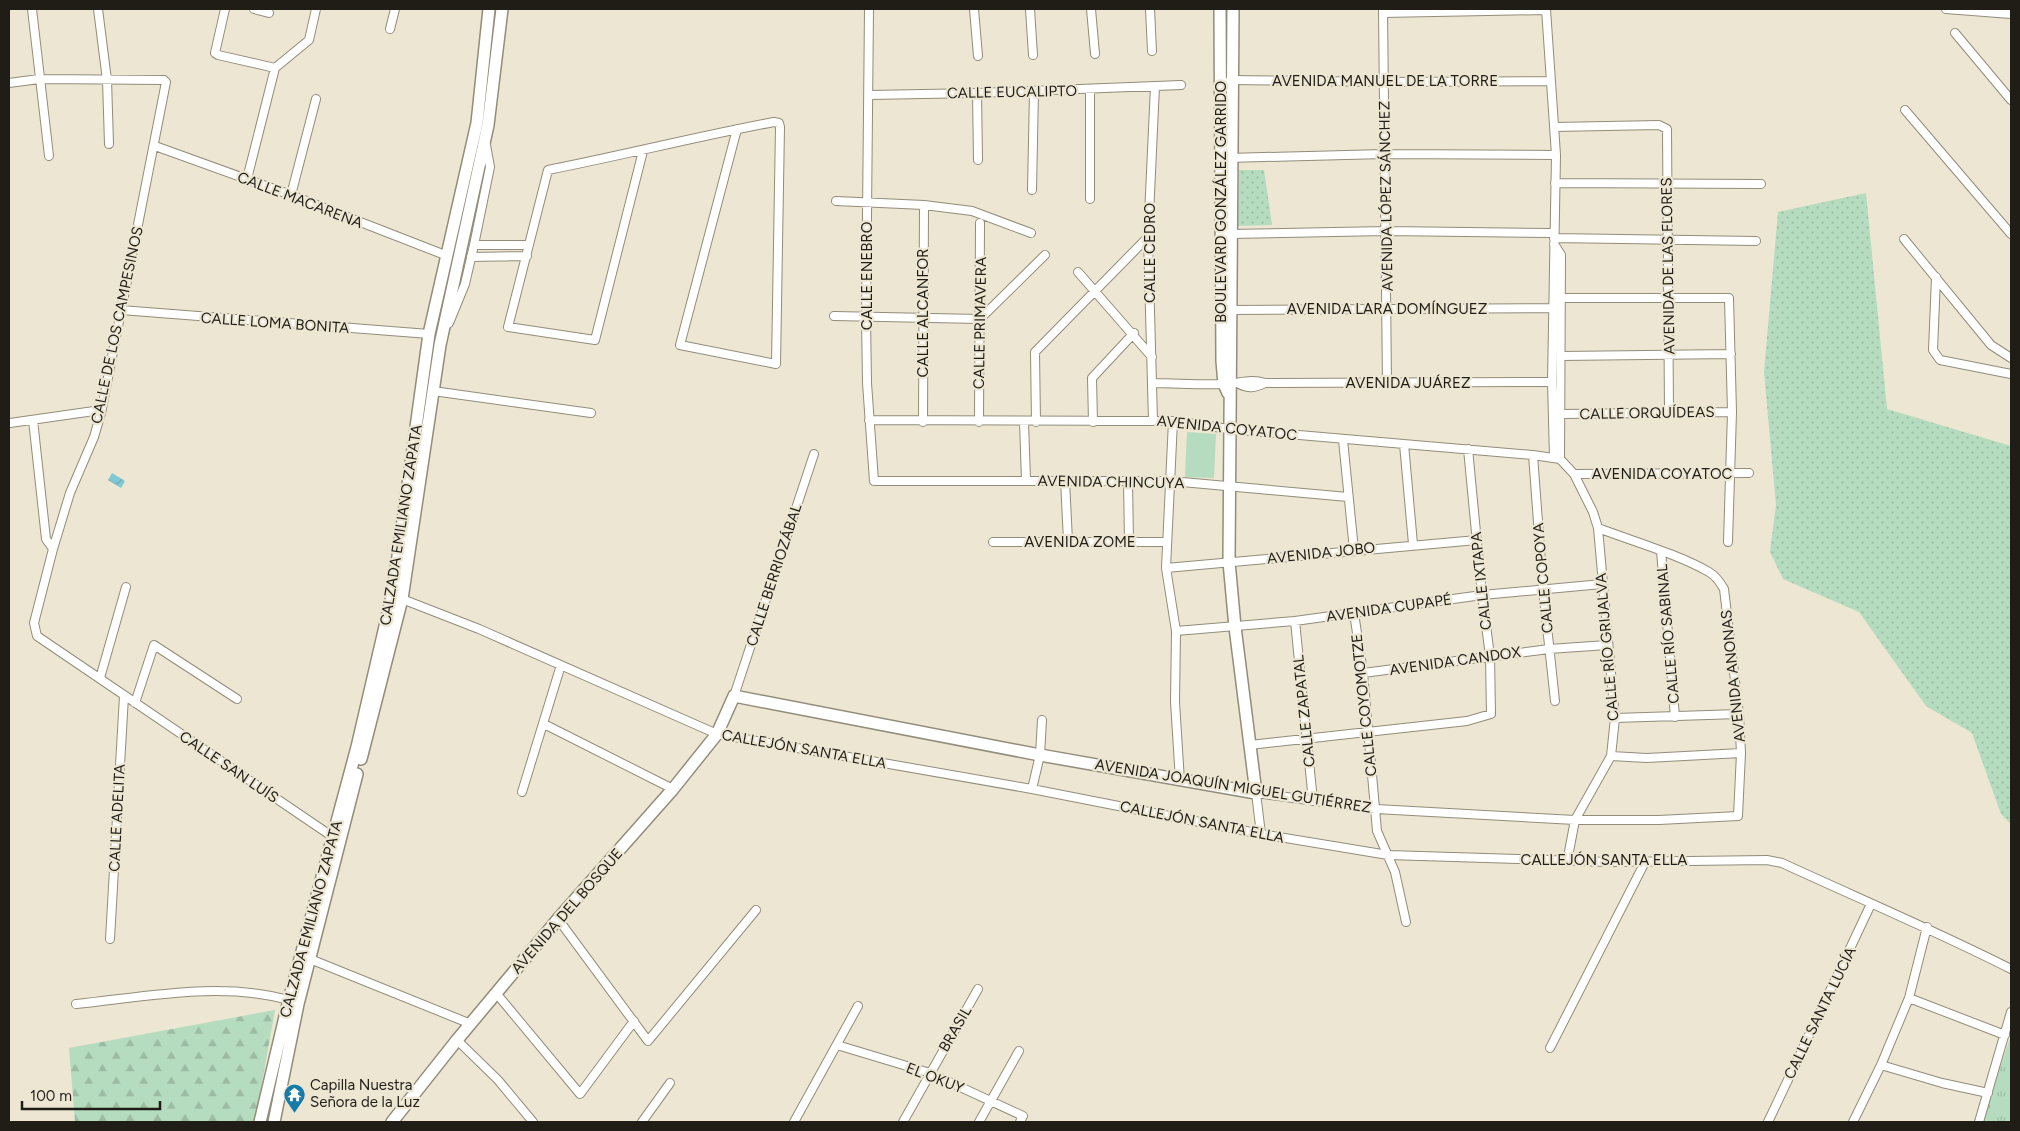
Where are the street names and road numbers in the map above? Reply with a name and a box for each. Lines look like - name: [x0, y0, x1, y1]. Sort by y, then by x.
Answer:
- street label: AVENIDA MANUEL DE LA TORRE: [1272, 72, 1498, 90]
- street label: BOULEVARD GONZÁLEZ GARRIDO: [1212, 81, 1230, 323]
- street label: CALLE EUCALIPTO: [947, 82, 1077, 102]
- street label: AVENIDA LÓPEZ SÁNCHEZ: [1375, 101, 1397, 291]
- street label: CALLE MACARENA: [235, 168, 365, 232]
- street label: AVENIDA DE LAS FLORES: [1657, 177, 1679, 355]
- street label: CALLE CEDRO: [1141, 203, 1159, 303]
- street label: CALLE ENEBRO: [858, 222, 876, 330]
- street label: CALLE DE LOS CAMPESINOS: [87, 225, 147, 425]
- street label: CALLE ALCANFOR: [914, 249, 932, 377]
- street label: CALLE PRIMAVERA: [970, 257, 990, 389]
- street label: AVENIDA LARA DOMÍNGUEZ: [1287, 300, 1487, 318]
- street label: CALLE LOMA BONITA: [200, 309, 350, 337]
- street label: AVENIDA JUÁREZ: [1345, 374, 1471, 392]
- street label: CALLE ORQUÍDEAS: [1579, 403, 1715, 423]
- street label: AVENIDA COYATOC: [1156, 412, 1298, 444]
- street label: CALZADA EMILIANO ZAPATA: [376, 423, 426, 627]
- street label: AVENIDA COYATOC: [1592, 465, 1733, 483]
- street label: AVENIDA CHINCUYA: [1037, 472, 1185, 492]
- street label: CALLE BERRIOZÁBAL: [742, 501, 806, 648]
- street label: CALLE COPOYA: [1529, 522, 1557, 634]
- street label: CALLE IXTAPA: [1467, 531, 1495, 631]
- street label: AVENIDA ZOME: [1024, 533, 1136, 551]
- street label: AVENIDA JOBO: [1266, 538, 1376, 568]
- street label: CALLE RÍO SABINAL: [1653, 563, 1683, 705]
- street label: CALLE RÍO GRIJALVA: [1592, 572, 1622, 722]
- street label: AVENIDA CUPAPÉ: [1325, 590, 1453, 626]
- street label: AVENIDA ANONAS: [1717, 609, 1749, 743]
- street label: CALLE COYOMOTZE: [1348, 633, 1380, 777]
- street label: AVENIDA CANDOX: [1388, 643, 1523, 679]
- street label: CALLE ZAPATAL: [1289, 654, 1319, 768]
- street label: CALLEJÓN SANTA ELLA: [720, 726, 888, 772]
- street label: CALLE SAN LUÍS: [176, 727, 282, 807]
- street label: AVENIDA JOAQUÍN MIGUEL GUTIÉRREZ: [1094, 755, 1372, 817]
- street label: CALLE ADELITA: [105, 764, 129, 872]
- street label: CALLEJÓN SANTA ELLA: [1118, 797, 1286, 847]
- street label: CALZADA EMILIANO ZAPATA: [276, 819, 346, 1019]
- street label: AVENIDA DEL BOSQUE: [508, 845, 626, 977]
- street label: CALLEJÓN SANTA ELLA: [1521, 851, 1687, 869]
- street label: CALLE SANTA LUCÍA: [1780, 944, 1860, 1082]
- street label: BRASIL: [935, 1003, 975, 1055]
- street label: EL OKUY: [903, 1059, 967, 1097]

